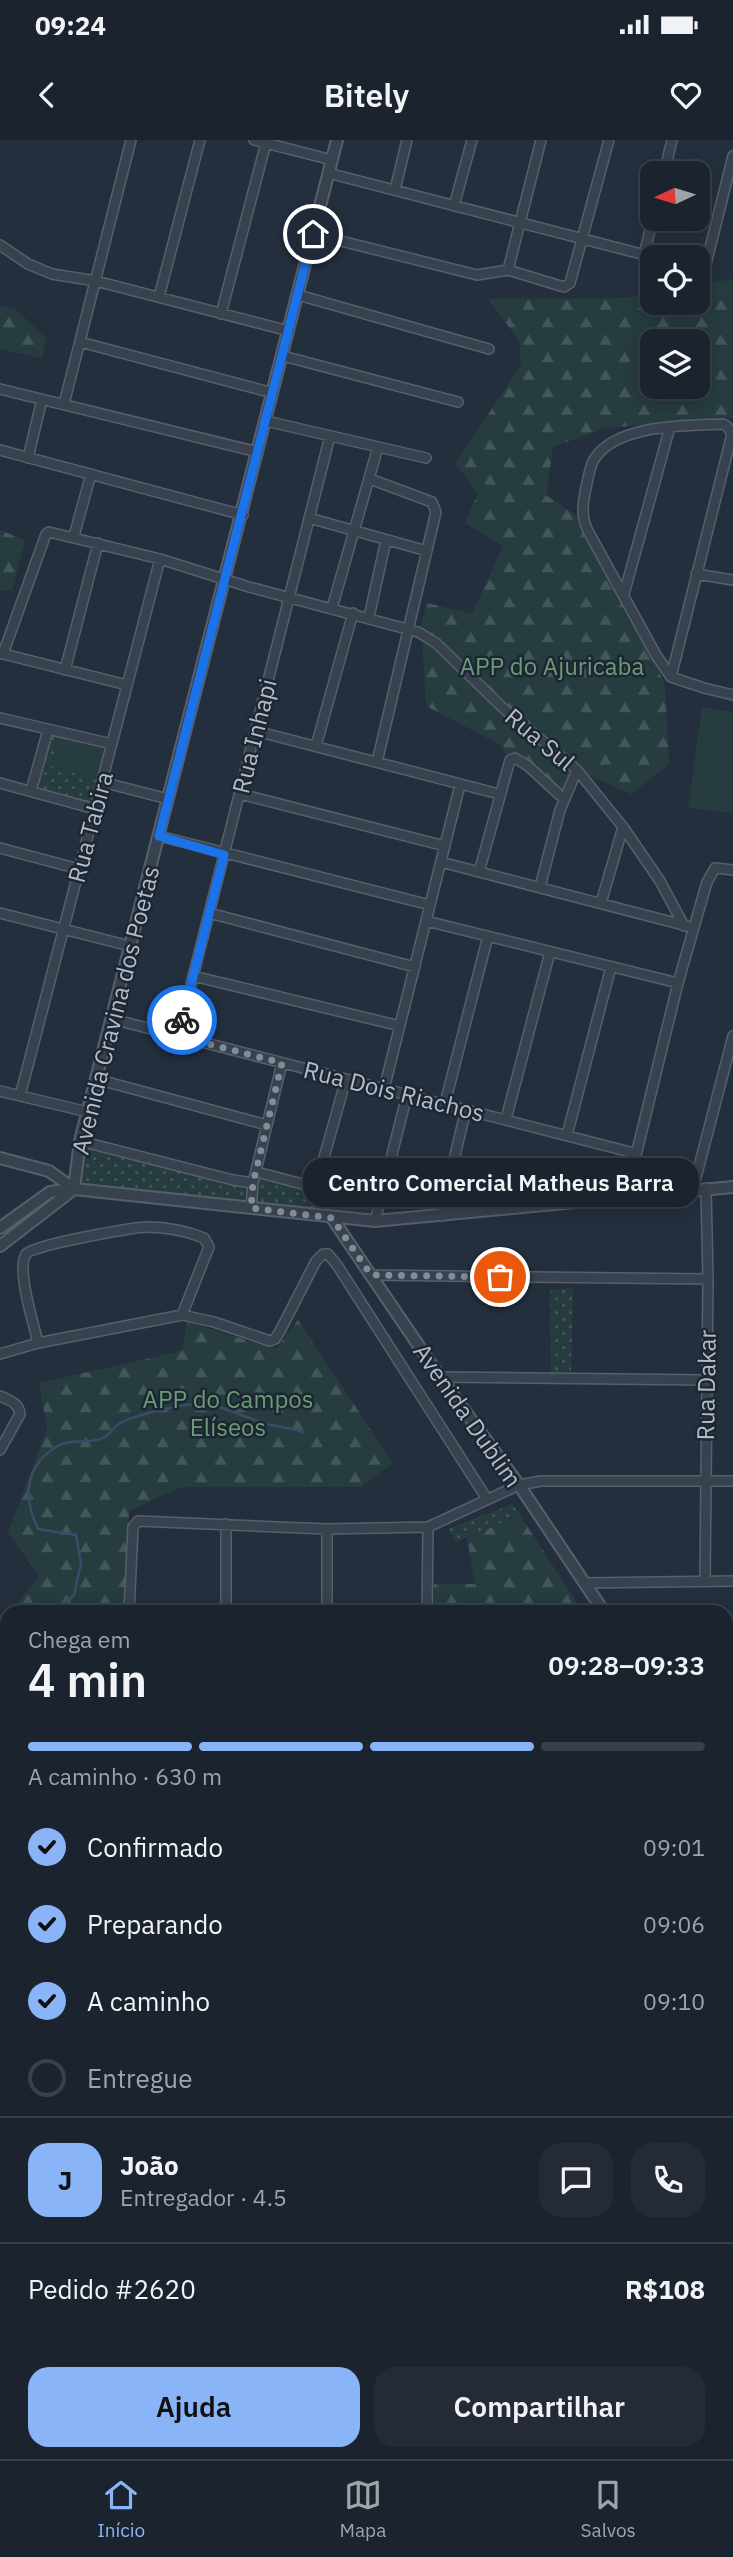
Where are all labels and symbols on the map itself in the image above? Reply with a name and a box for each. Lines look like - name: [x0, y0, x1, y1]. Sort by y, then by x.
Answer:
- north arrow: [640, 161, 710, 231]
- pin: [283, 204, 343, 264]
- park label: APP do Ajuricaba: [460, 650, 644, 682]
- street label: Rua Inhapi: [224, 675, 284, 797]
- street label: Rua Sul: [498, 701, 582, 777]
- street label: Rua Tabira: [60, 768, 120, 886]
- street label: Avenida Cravina dos Poetas: [64, 862, 166, 1158]
- courier: [147, 985, 217, 1055]
- street label: Rua Dois Riachos: [300, 1053, 488, 1129]
- callout: Centro Comercial Matheus Barra: [302, 1158, 698, 1207]
- pin: [470, 1247, 530, 1307]
- street label: Rua Dakar: [689, 1329, 723, 1441]
- street label: Avenida Dublim: [406, 1337, 530, 1493]
- park label: APP do Campos Elíseos: [143, 1383, 313, 1443]

